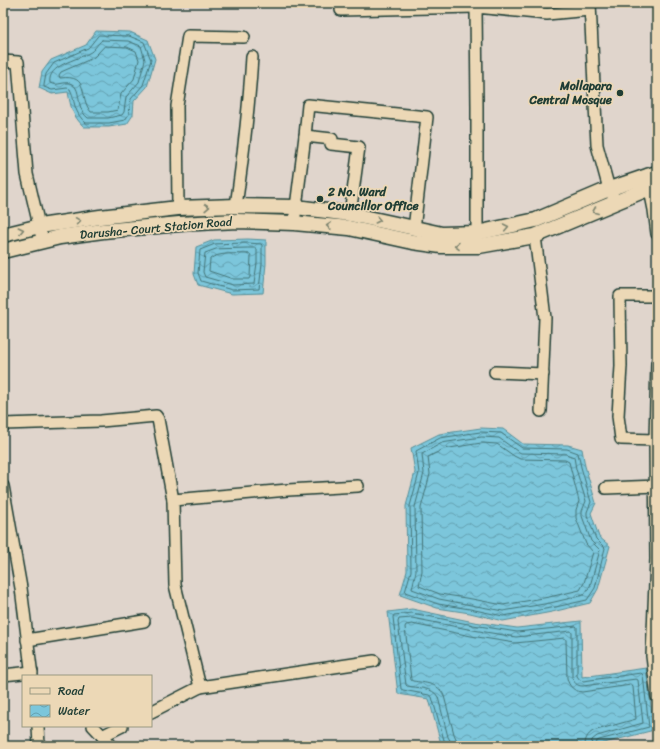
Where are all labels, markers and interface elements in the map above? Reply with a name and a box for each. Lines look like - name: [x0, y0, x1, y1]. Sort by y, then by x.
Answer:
- place label: Mollapara Central Mosque: [528, 75, 613, 111]
- marker: Mollapara Central Mosque: [615, 88, 625, 98]
- place label: 2 No. Ward Councillor Office: [327, 181, 419, 217]
- marker: 2 No. Ward Councillor Office: [315, 194, 325, 204]
- one-way arrow: [204, 203, 210, 211]
- one-way arrow: [591, 206, 599, 214]
- street label: Darusha- Court Station Road: [79, 210, 234, 246]
- one-way arrow: [375, 216, 381, 224]
- one-way arrow: [75, 217, 81, 226]
- one-way arrow: [326, 221, 332, 230]
- one-way arrow: [503, 223, 509, 231]
- one-way arrow: [18, 227, 24, 235]
- one-way arrow: [454, 242, 460, 250]
- legend: [22, 675, 152, 727]
- text: Road: [58, 680, 85, 702]
- text: Water: [58, 700, 91, 722]

